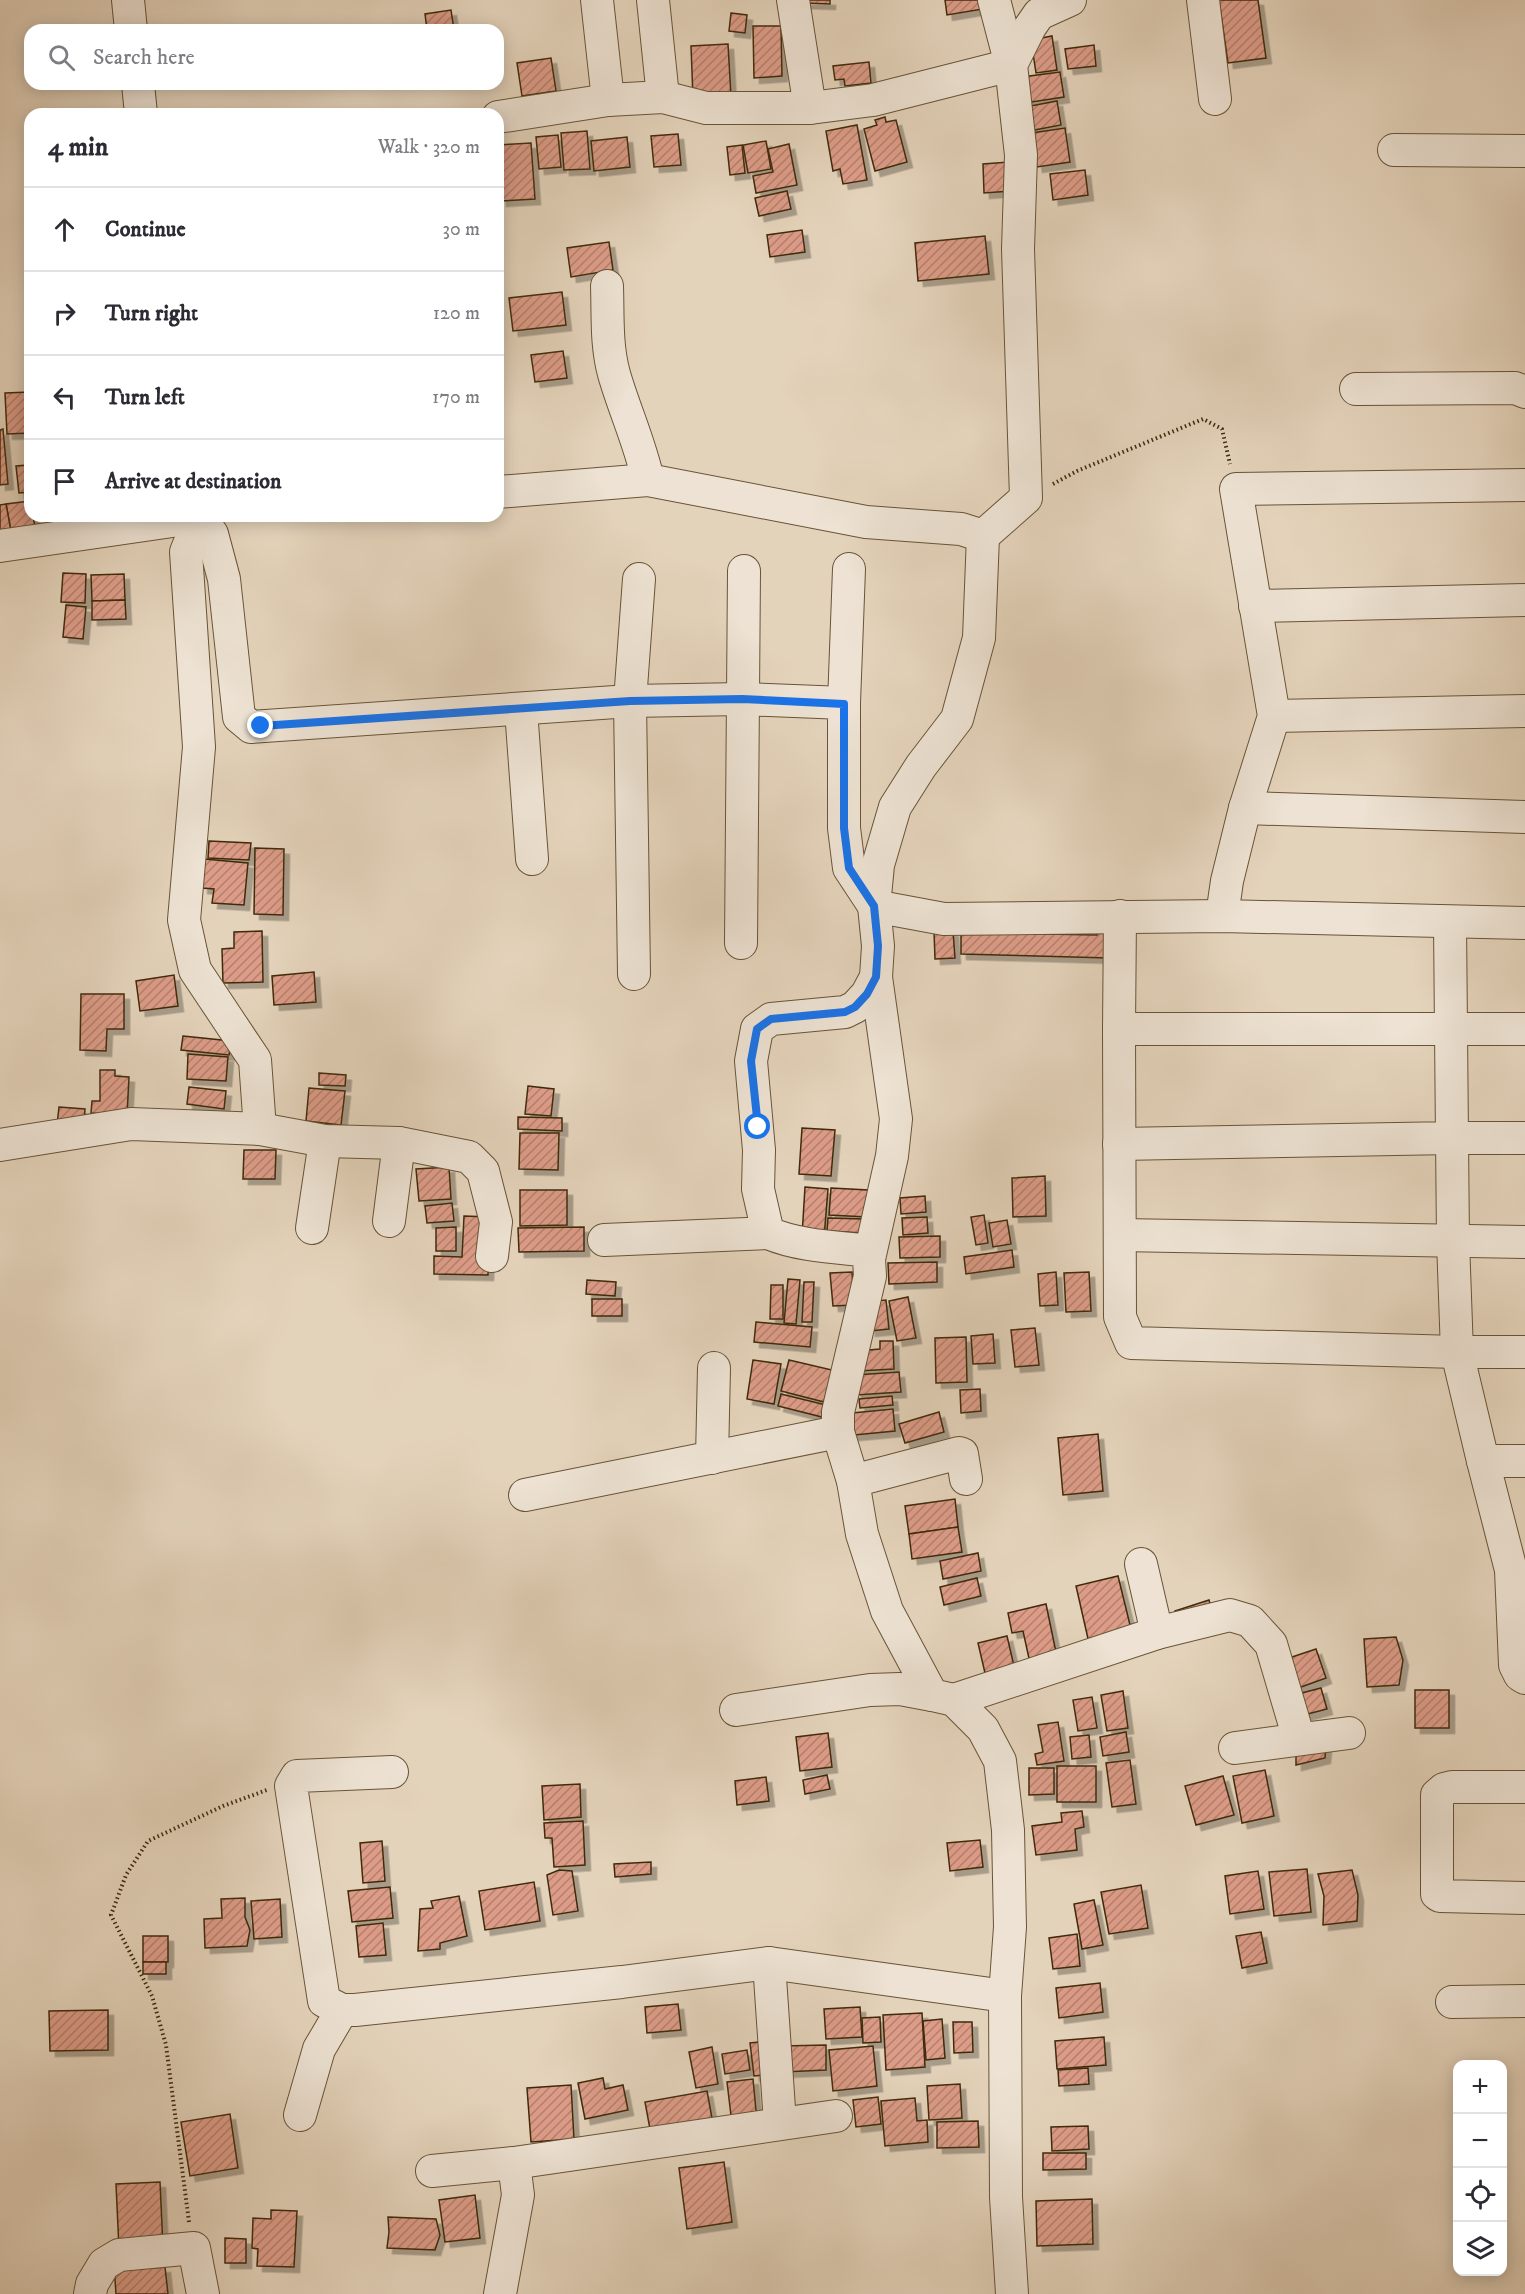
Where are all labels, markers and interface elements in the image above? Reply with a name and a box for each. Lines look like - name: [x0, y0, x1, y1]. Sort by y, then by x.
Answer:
- search box: [24, 24, 504, 90]
- icon: search: [45, 41, 78, 74]
- text: Search here: [93, 44, 195, 71]
- text: 4 min: [48, 131, 108, 164]
- text: Walk · 320 m: [378, 135, 480, 160]
- icon: ahead: [48, 213, 81, 246]
- text: Continue: [105, 216, 186, 243]
- text: 30 m: [442, 217, 480, 242]
- icon: right: [48, 297, 81, 330]
- text: Turn right: [105, 300, 198, 327]
- text: 120 m: [433, 301, 480, 326]
- icon: left: [48, 381, 81, 414]
- text: Turn left: [105, 384, 185, 411]
- text: 170 m: [432, 385, 480, 410]
- icon: arrive: [48, 465, 81, 498]
- text: Arrive at destination: [105, 468, 282, 495]
- route end: [247, 712, 273, 738]
- route start: [744, 1113, 770, 1139]
- map controls: [1453, 2060, 1507, 2276]
- button: +: [1453, 2060, 1507, 2114]
- button: −: [1453, 2114, 1507, 2168]
- button: locate: [1453, 2168, 1507, 2222]
- button: layers: [1453, 2222, 1507, 2276]

